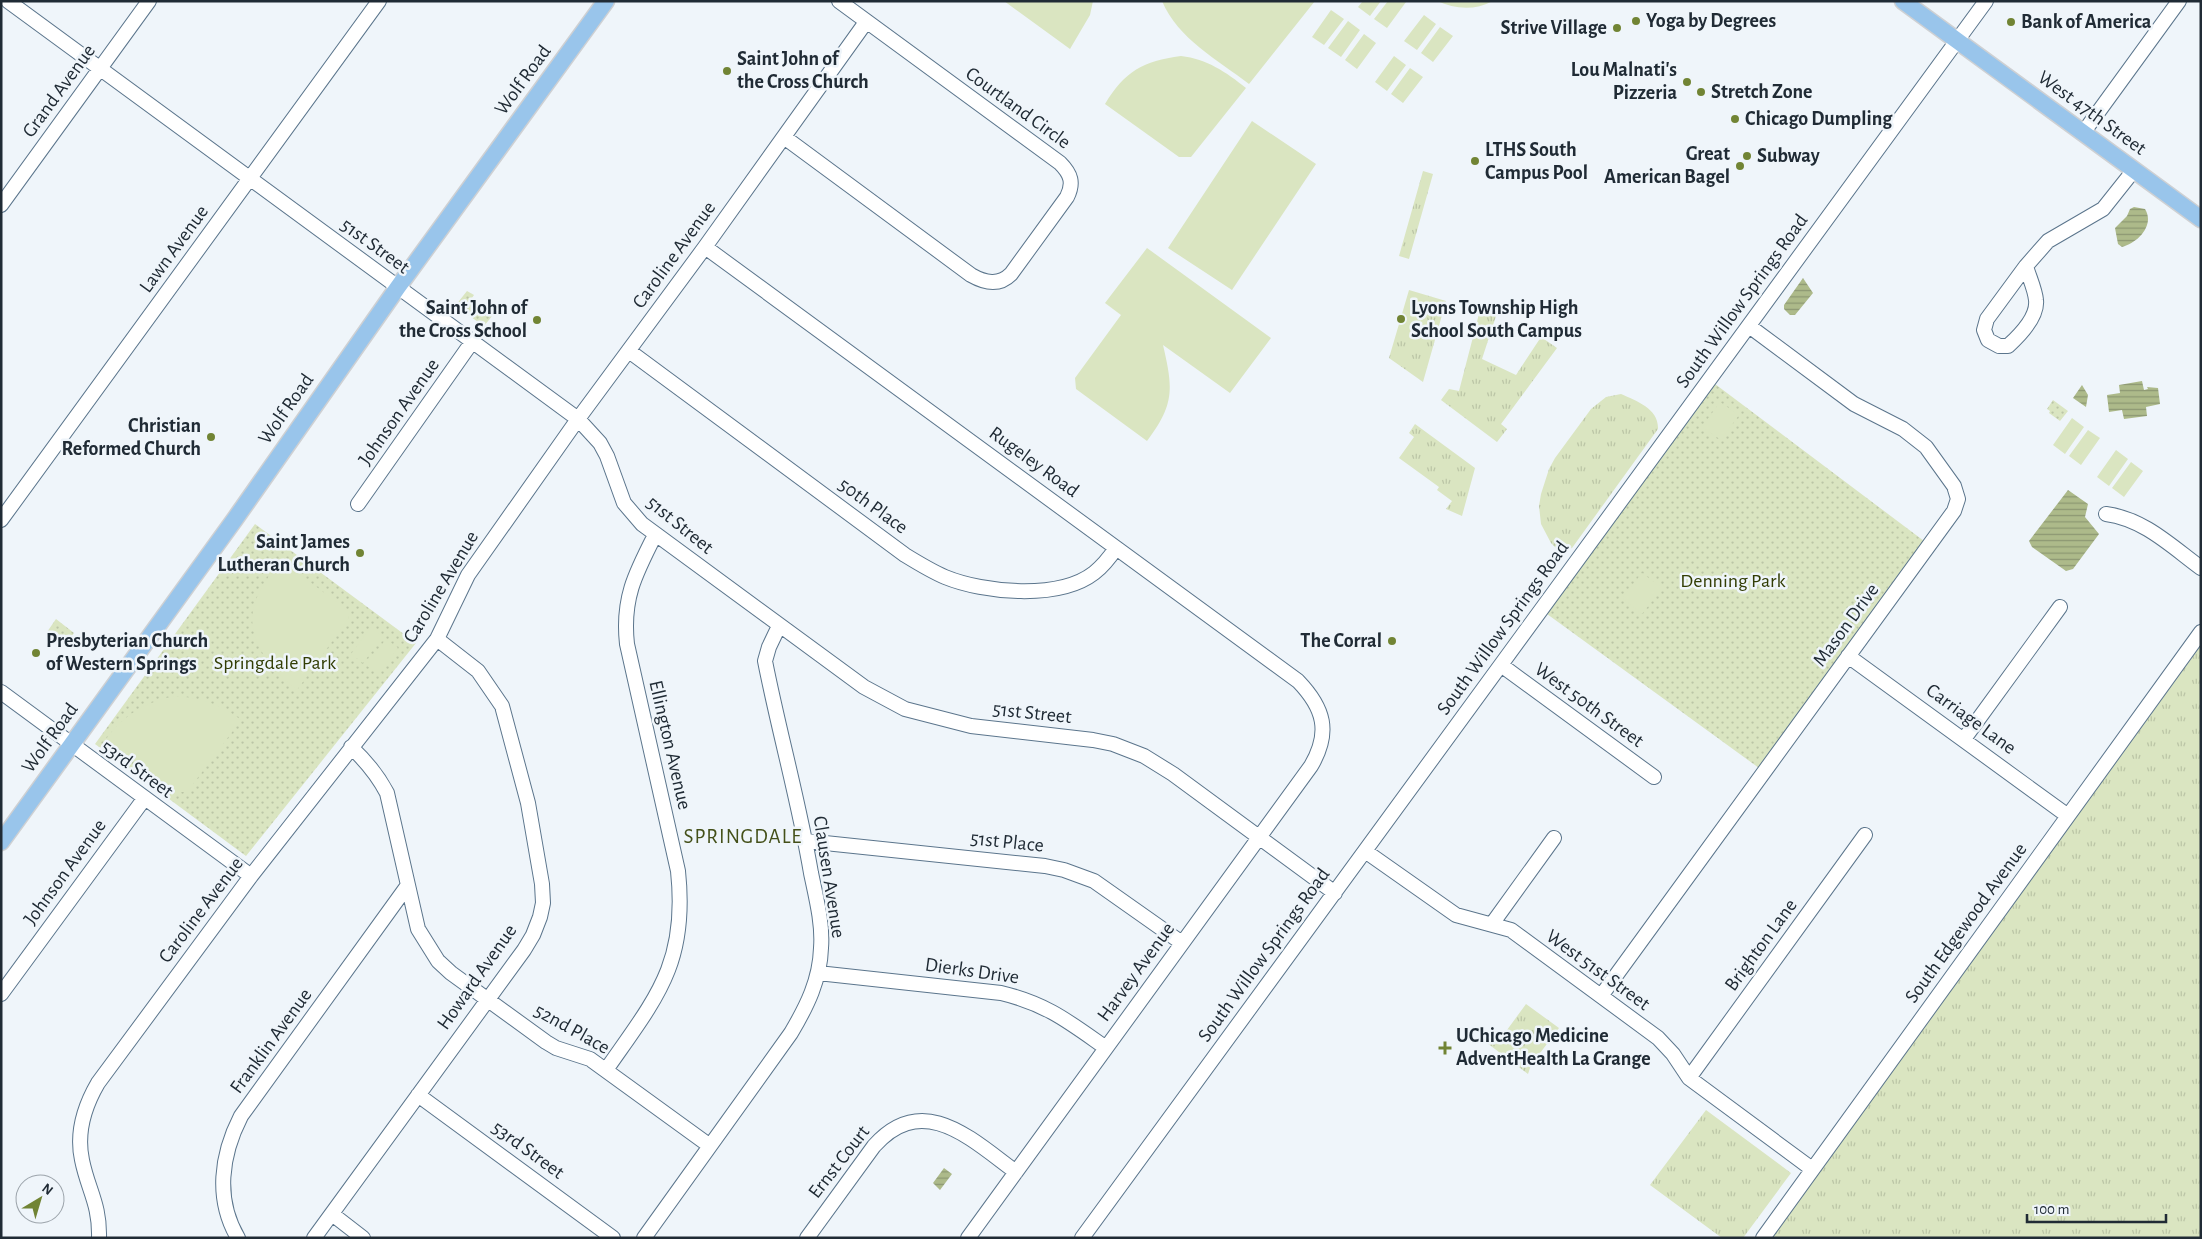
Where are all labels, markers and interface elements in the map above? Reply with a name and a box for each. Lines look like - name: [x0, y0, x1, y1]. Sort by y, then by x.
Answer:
- place label: Yoga by Degrees: [1646, 11, 1776, 31]
- place label: Bank of America: [2021, 12, 2152, 32]
- marker: Yoga by Degrees: [1630, 15, 1642, 27]
- marker: Bank of America: [2005, 16, 2017, 28]
- place label: Strive Village: [1501, 18, 1607, 38]
- marker: Strive Village: [1611, 22, 1623, 34]
- street label: Grand Avenue: [19, 41, 99, 141]
- street label: Wolf Road: [491, 41, 555, 119]
- place label: Saint John of the Cross Church: [737, 49, 869, 92]
- place label: Lou Malnati's Pizzeria: [1571, 60, 1677, 103]
- street label: Courtland Circle: [962, 63, 1074, 153]
- marker: Saint John of the Cross Church: [721, 65, 733, 77]
- street label: West 47th Street: [2034, 67, 2150, 159]
- marker: Lou Malnati's Pizzeria: [1681, 76, 1693, 88]
- place label: Stretch Zone: [1711, 82, 1812, 102]
- marker: Stretch Zone: [1695, 86, 1707, 98]
- place label: Chicago Dumpling: [1745, 109, 1893, 129]
- marker: Chicago Dumpling: [1729, 113, 1741, 125]
- place label: LTHS South Campus Pool: [1485, 140, 1588, 183]
- place label: Great American Bagel: [1604, 144, 1730, 187]
- place label: Subway: [1757, 146, 1820, 166]
- marker: Subway: [1741, 150, 1753, 162]
- marker: LTHS South Campus Pool: [1469, 155, 1481, 167]
- marker: Great American Bagel: [1734, 160, 1746, 172]
- street label: Caroline Avenue: [629, 198, 719, 312]
- street label: Lawn Avenue: [136, 202, 212, 296]
- street label: South Willow Springs Road: [1672, 210, 1812, 392]
- street label: 51st Street: [337, 215, 413, 278]
- place label: Saint John of the Cross School: [399, 298, 528, 341]
- place label: Lyons Township High School South Campus: [1411, 298, 1582, 341]
- marker: Lyons Township High School South Campus: [1395, 313, 1407, 325]
- marker: Saint John of the Cross School: [531, 314, 543, 326]
- street label: Johnson Avenue: [355, 355, 443, 469]
- street label: Wolf Road: [255, 370, 317, 448]
- place label: Christian Reformed Church: [62, 416, 201, 459]
- street label: Rugeley Road: [985, 423, 1083, 501]
- marker: Christian Reformed Church: [205, 431, 217, 443]
- street label: 50th Place: [835, 474, 911, 538]
- street label: 51st Street: [643, 492, 718, 558]
- street label: Caroline Avenue: [400, 528, 482, 646]
- place label: Saint James Lutheran Church: [218, 532, 350, 575]
- street label: South Willow Springs Road: [1433, 537, 1573, 719]
- marker: Saint James Lutheran Church: [354, 547, 366, 559]
- park label: Denning Park: [1680, 571, 1786, 591]
- street label: Mason Drive: [1809, 580, 1883, 670]
- place label: Presbyterian Church of Western Springs: [46, 631, 208, 674]
- place label: The Corral: [1300, 631, 1382, 651]
- marker: The Corral: [1386, 635, 1398, 647]
- marker: Presbyterian Church of Western Springs: [30, 647, 42, 659]
- park label: Springdale Park: [214, 653, 336, 673]
- street label: West 50th Street: [1531, 659, 1648, 751]
- street label: Ellington Avenue: [645, 678, 695, 812]
- street label: Carriage Lane: [1922, 680, 2020, 758]
- street label: Wolf Road: [18, 699, 82, 777]
- street label: 51st Street: [991, 699, 1073, 727]
- street label: 53rd Street: [97, 736, 177, 802]
- street label: Clausen Avenue: [809, 815, 849, 939]
- street label: Johnson Avenue: [20, 816, 110, 928]
- district label: SPRINGDALE: [684, 826, 802, 847]
- street label: 51st Place: [969, 828, 1045, 856]
- street label: South Edgewood Avenue: [1901, 839, 2031, 1007]
- street label: Caroline Avenue: [155, 853, 247, 967]
- street label: South Willow Springs Road: [1194, 864, 1334, 1046]
- street label: Brighton Lane: [1721, 895, 1801, 995]
- street label: Harvey Avenue: [1094, 919, 1178, 1025]
- street label: Howard Avenue: [433, 921, 521, 1033]
- street label: West 51st Street: [1542, 926, 1654, 1015]
- street label: Dierks Drive: [924, 954, 1020, 988]
- street label: Franklin Avenue: [226, 985, 316, 1097]
- street label: 52nd Place: [531, 1000, 613, 1058]
- place label: UChicago Medicine AdventHealth La Grange: [1456, 1026, 1651, 1069]
- marker: UChicago Medicine AdventHealth La Grange: [1438, 1041, 1452, 1055]
- street label: 53rd Street: [488, 1117, 568, 1183]
- street label: Ernst Court: [805, 1121, 874, 1202]
- north arrow: [15, 1174, 65, 1224]
- text: N: [39, 1181, 56, 1198]
- scale bar: [2027, 1192, 2166, 1224]
- text: 100 m: [2034, 1202, 2069, 1217]

